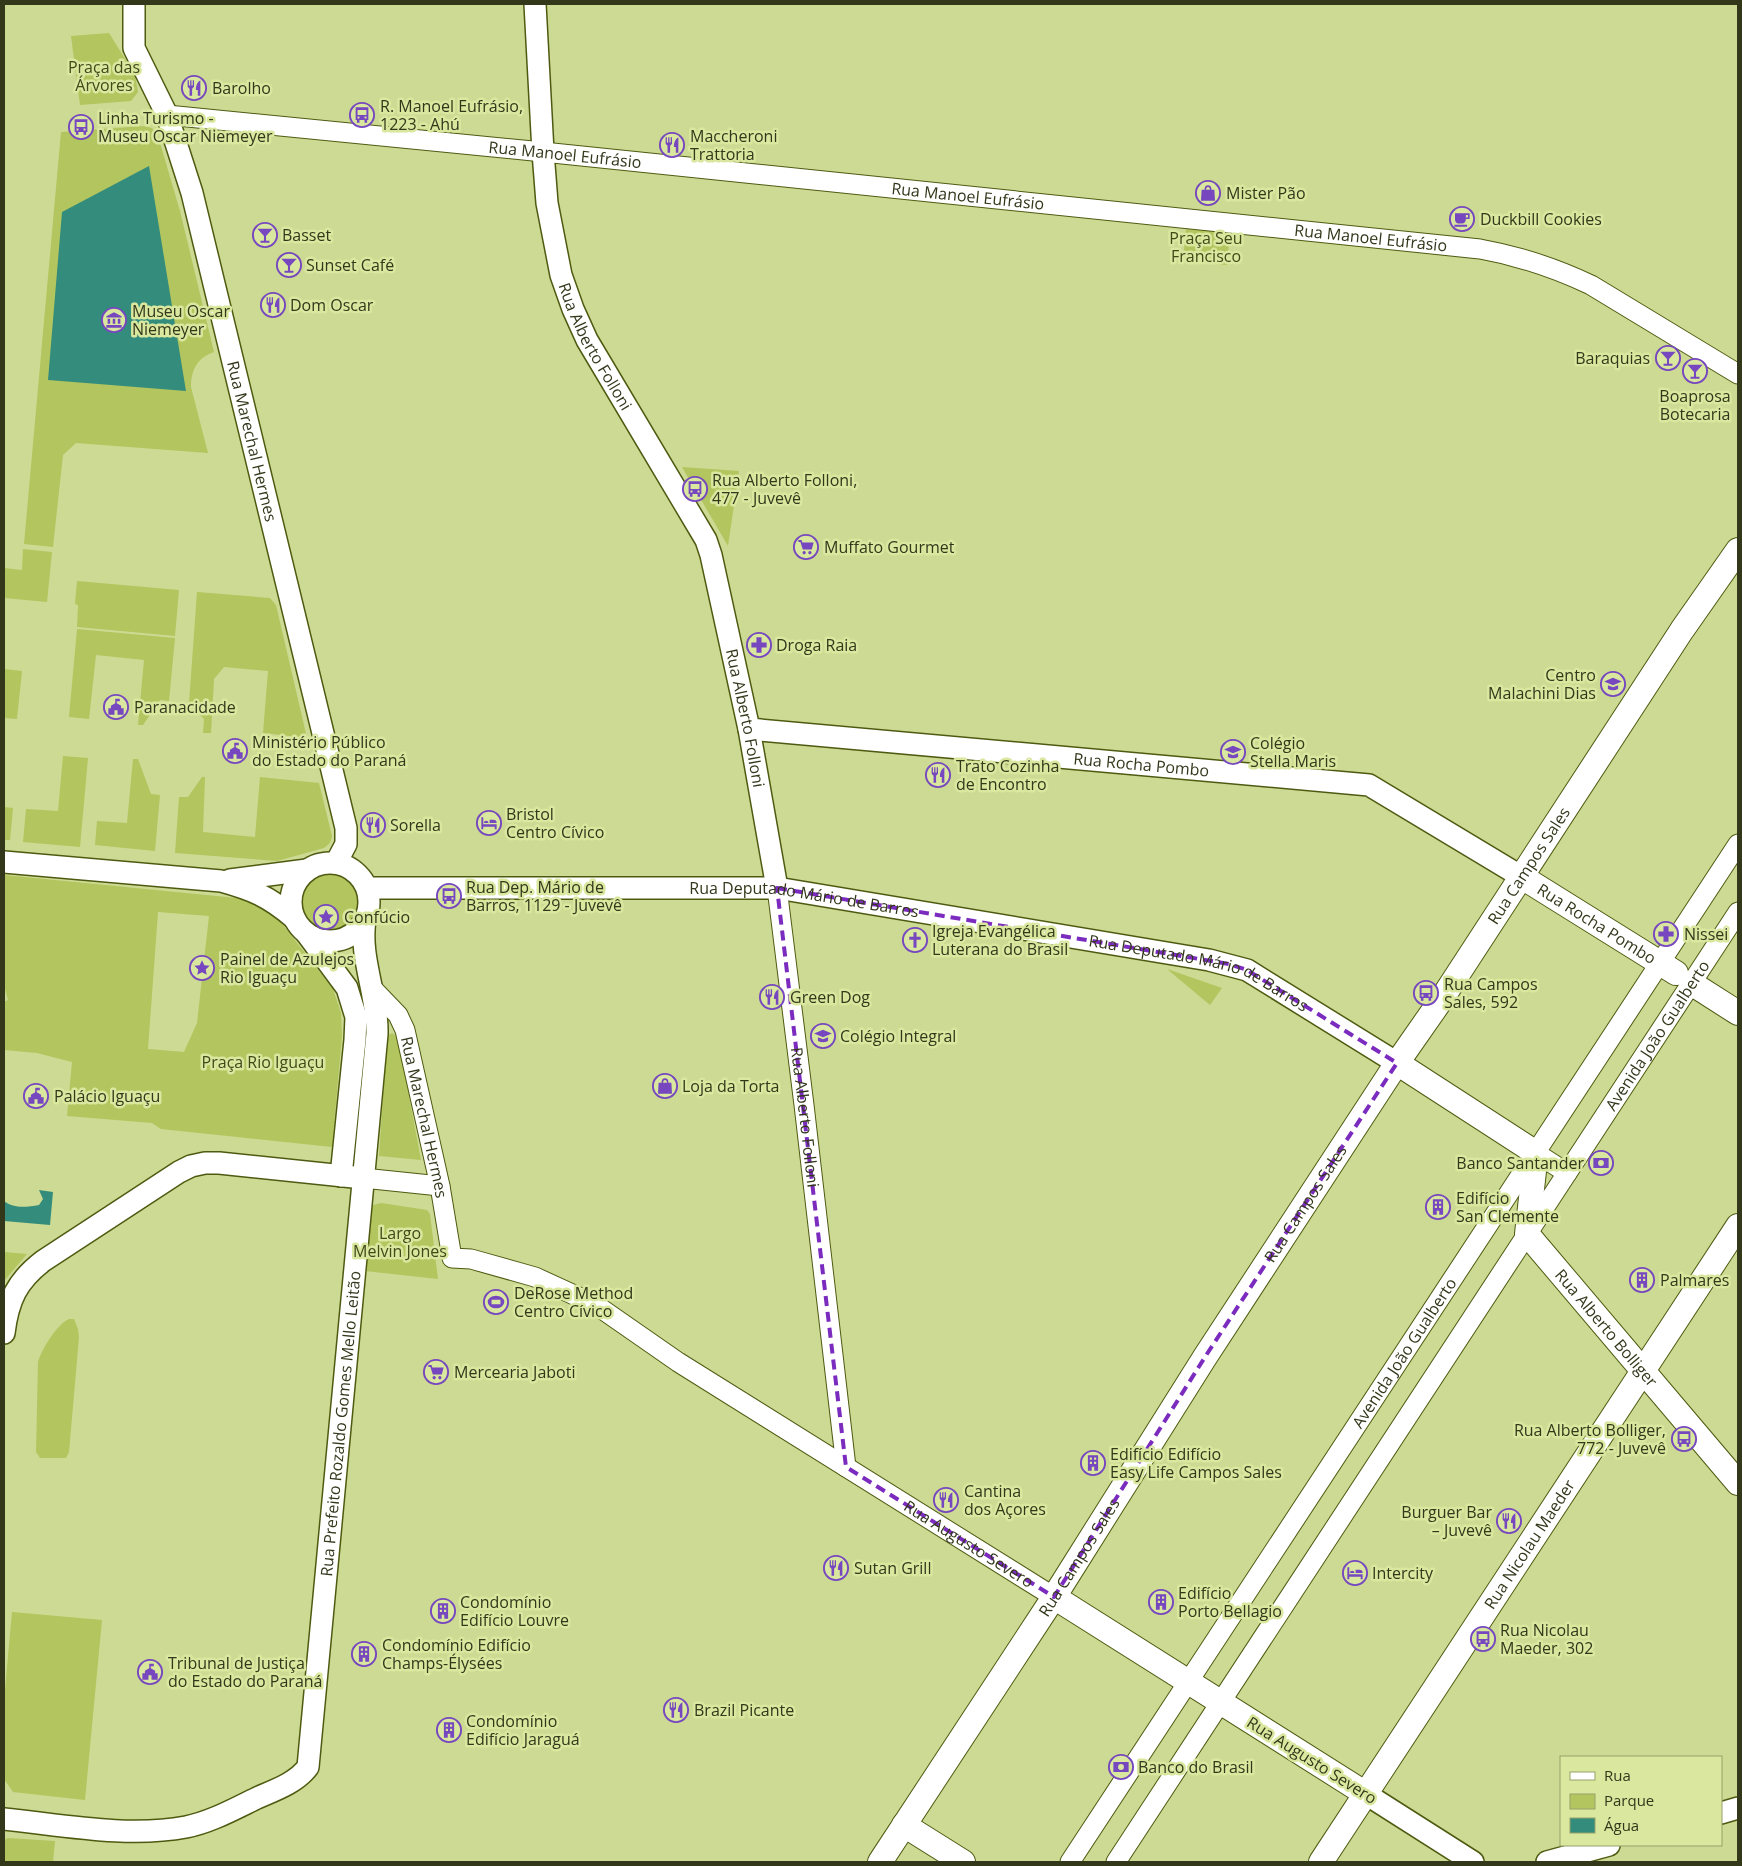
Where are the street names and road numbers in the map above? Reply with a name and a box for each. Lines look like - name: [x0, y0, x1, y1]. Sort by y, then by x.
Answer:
- street label: Rua Manoel Eufrásio: [488, 136, 643, 173]
- street label: Rua Manoel Eufrásio: [890, 177, 1045, 215]
- street label: Rua Manoel Eufrásio: [1293, 219, 1448, 257]
- street label: Rua Alberto Folloni: [554, 280, 637, 414]
- street label: Rua Marechal Hermes: [222, 359, 282, 524]
- street label: Rua Alberto Folloni: [721, 647, 770, 789]
- street label: Rua Rocha Pombo: [1073, 747, 1210, 782]
- street label: Rua Campos Sales: [1482, 803, 1575, 929]
- street label: Rua Deputado Mário de Barros: [689, 877, 920, 922]
- street label: Rua Rocha Pombo: [1533, 878, 1660, 969]
- street label: Rua Deputado Mário de Barros: [1087, 929, 1313, 1016]
- street label: Avenida João Gualberto: [1600, 956, 1714, 1115]
- street label: Rua Marechal Hermes: [396, 1034, 453, 1200]
- street label: Rua Alberto Folloni: [786, 1046, 824, 1189]
- street label: Rua Campos Sales: [1259, 1140, 1352, 1266]
- street label: Rua Alberto Bolliger: [1550, 1264, 1663, 1392]
- street label: Rua Prefeito Rozaldo Gomes Mello Leitão: [315, 1270, 366, 1578]
- street label: Avenida João Gualberto: [1347, 1273, 1461, 1432]
- street label: Rua Nicolau Maeder: [1479, 1475, 1580, 1613]
- street label: Rua Campos Sales: [1033, 1494, 1125, 1621]
- street label: Rua Augusto Severo: [900, 1495, 1038, 1593]
- street label: Rua Augusto Severo: [1243, 1711, 1381, 1809]

